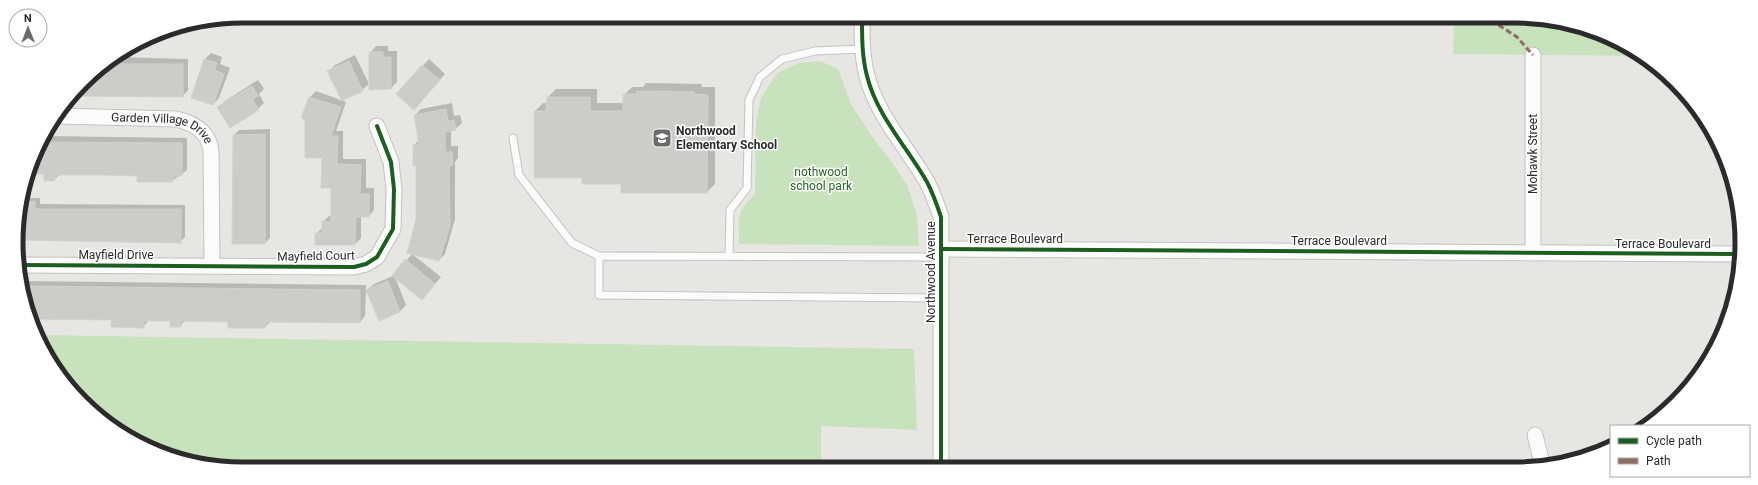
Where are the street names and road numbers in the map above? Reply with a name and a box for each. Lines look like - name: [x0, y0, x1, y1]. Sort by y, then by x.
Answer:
- street label: Garden Village Drive: [111, 110, 216, 146]
- street label: Mohawk Street: [1526, 114, 1540, 194]
- street label: Northwood Avenue: [924, 221, 938, 323]
- street label: Terrace Boulevard: [967, 232, 1063, 246]
- street label: Terrace Boulevard: [1291, 234, 1387, 248]
- street label: Terrace Boulevard: [1615, 237, 1711, 251]
- street label: Mayfield Drive: [78, 248, 154, 262]
- street label: Mayfield Court: [277, 248, 355, 264]

